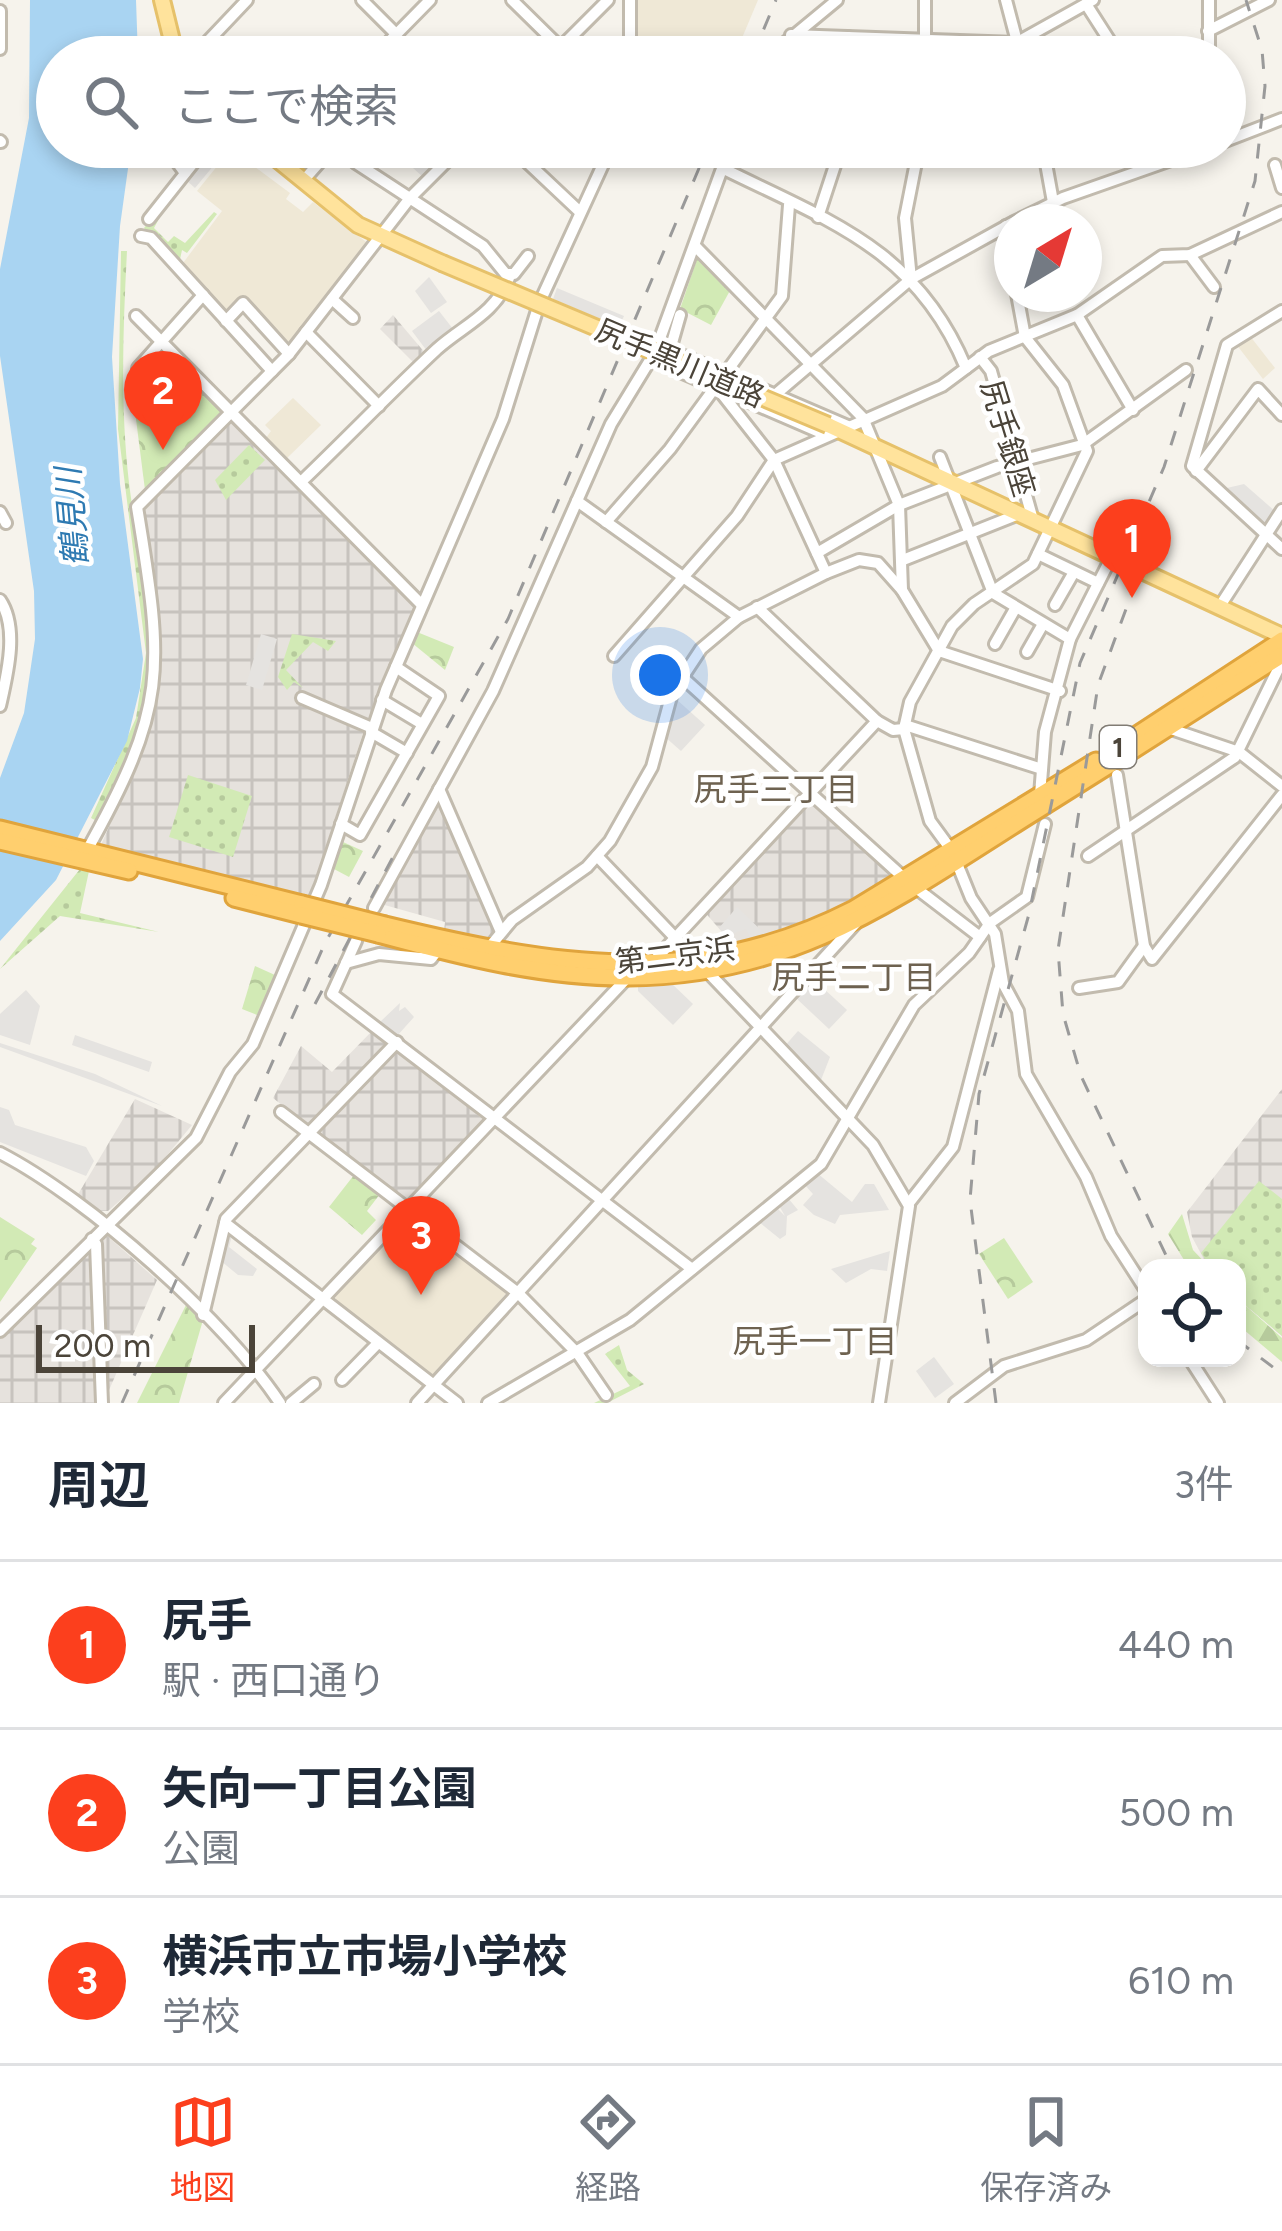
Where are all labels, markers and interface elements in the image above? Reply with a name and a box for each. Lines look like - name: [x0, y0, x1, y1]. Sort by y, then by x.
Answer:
- search box: [36, 36, 1246, 168]
- icon: search: [78, 69, 144, 135]
- text: ここで検索: [174, 79, 399, 133]
- north arrow: [994, 204, 1102, 312]
- street label: 尻手黒川道路: [590, 311, 770, 415]
- pin: 2: [124, 351, 202, 450]
- street label: 尻手銀座: [973, 375, 1043, 501]
- water label: 鶴見川: [48, 463, 96, 568]
- pin: 1: [1093, 499, 1171, 598]
- your location: [630, 645, 690, 705]
- road number: 1: [1100, 726, 1136, 768]
- district label: 尻手三丁目: [694, 770, 859, 809]
- street label: 第二京浜: [613, 929, 737, 981]
- district label: 尻手二丁目: [772, 958, 937, 997]
- pin: 3: [382, 1196, 460, 1295]
- map controls: [1138, 1259, 1246, 1367]
- button: locate: [1138, 1259, 1246, 1367]
- scale bar: [36, 1319, 255, 1372]
- district label: 尻手一丁目: [733, 1322, 898, 1361]
- text: 200 m: [54, 1326, 151, 1365]
- text: 周辺: [48, 1455, 150, 1516]
- text: 3件: [1174, 1461, 1234, 1508]
- text: 尻手: [162, 1593, 252, 1647]
- text: 1: [79, 1621, 95, 1668]
- text: 440 m: [1118, 1621, 1234, 1668]
- text: 駅 · 西口通り: [162, 1657, 386, 1704]
- text: 矢向一丁目公園: [162, 1761, 477, 1815]
- text: 2: [76, 1789, 98, 1836]
- text: 500 m: [1119, 1789, 1234, 1836]
- text: 公園: [162, 1825, 240, 1872]
- text: 横浜市立市場小学校: [162, 1929, 567, 1983]
- text: 3: [76, 1957, 98, 2004]
- text: 610 m: [1128, 1957, 1234, 2004]
- text: 学校: [162, 1993, 240, 2040]
- tab: 地図: [170, 2089, 236, 2209]
- tab: 経路: [575, 2089, 641, 2209]
- tab: 保存済み: [980, 2089, 1112, 2209]

